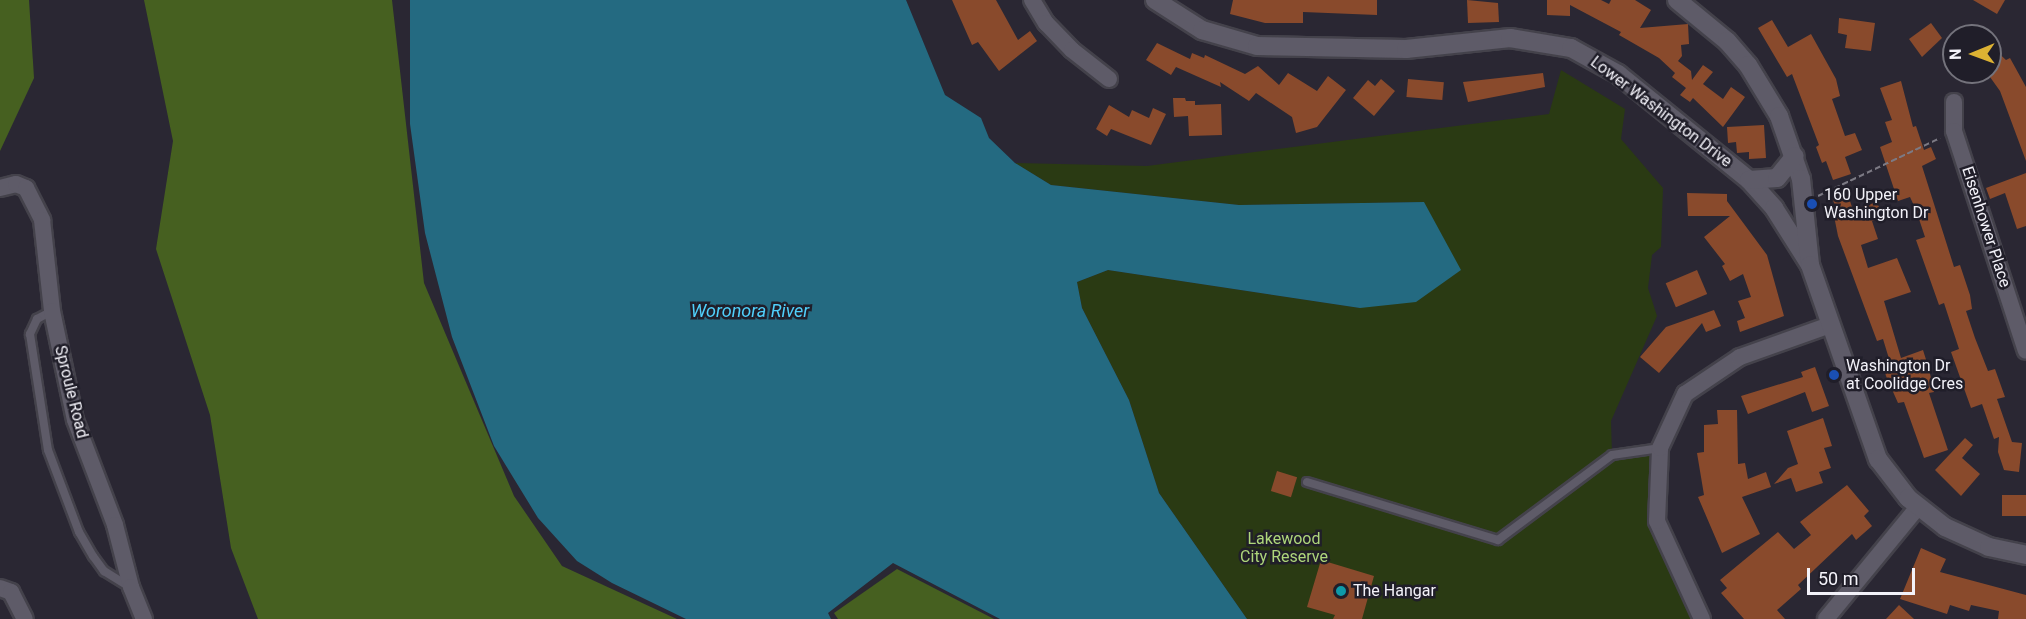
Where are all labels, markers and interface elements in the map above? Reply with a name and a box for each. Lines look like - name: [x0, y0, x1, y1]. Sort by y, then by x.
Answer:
- north arrow: [1942, 24, 2002, 84]
- text: N: [1946, 48, 1965, 60]
- street label: Lower Washington Drive: [1587, 53, 1735, 171]
- street label: Eisenhower Place: [1957, 164, 2015, 290]
- place label: 160 Upper Washington Dr: [1824, 185, 1928, 223]
- marker: 160 Upper Washington Dr: [1805, 197, 1819, 211]
- water label: Woronora River: [691, 300, 809, 322]
- street label: Sproule Road: [50, 344, 92, 440]
- place label: Washington Dr at Coolidge Cres: [1846, 356, 1963, 394]
- marker: Washington Dr at Coolidge Cres: [1827, 368, 1841, 382]
- park label: Lakewood City Reserve: [1240, 529, 1328, 567]
- scale bar: [1810, 556, 1918, 594]
- text: 50 m: [1818, 568, 1858, 589]
- place label: The Hangar: [1353, 581, 1436, 601]
- marker: The Hangar: [1334, 584, 1348, 598]

